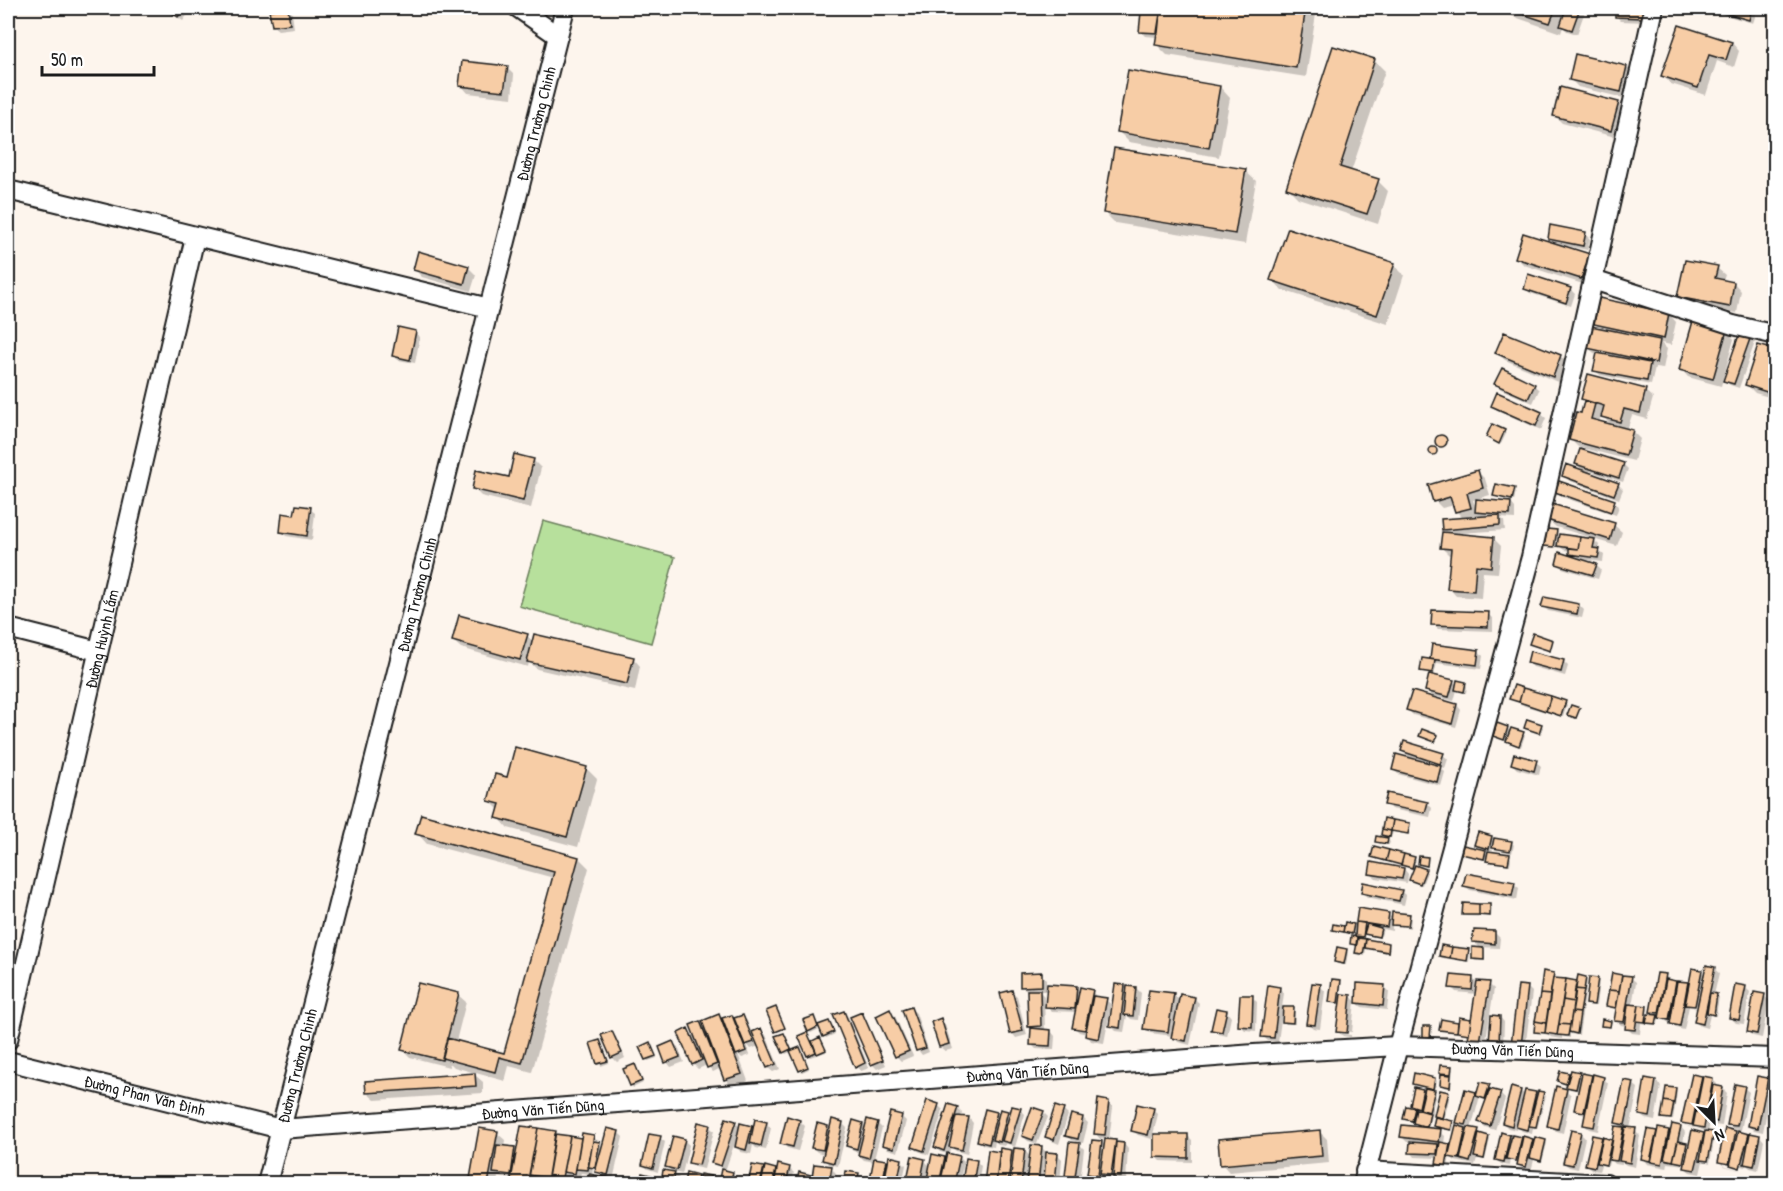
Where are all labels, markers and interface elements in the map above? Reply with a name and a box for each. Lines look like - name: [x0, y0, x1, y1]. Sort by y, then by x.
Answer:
- scale bar: [42, 39, 154, 77]
- text: 50 m: [51, 47, 83, 72]
- street label: Đường Trường Chinh: [511, 64, 561, 183]
- street label: Đường Trường Chinh: [391, 535, 441, 654]
- street label: Đường Huỳnh Lắm: [79, 587, 124, 691]
- street label: Đường Trường Chinh: [272, 1006, 322, 1125]
- street label: Đường Văn Tiến Dũng: [1451, 1037, 1574, 1063]
- street label: Đường Văn Tiến Dũng: [965, 1056, 1089, 1087]
- street label: Đường Phan Văn Định: [82, 1069, 208, 1121]
- north arrow: [1684, 1092, 1744, 1152]
- street label: Đường Văn Tiến Dũng: [481, 1093, 605, 1124]
- text: N: [1711, 1124, 1728, 1148]

